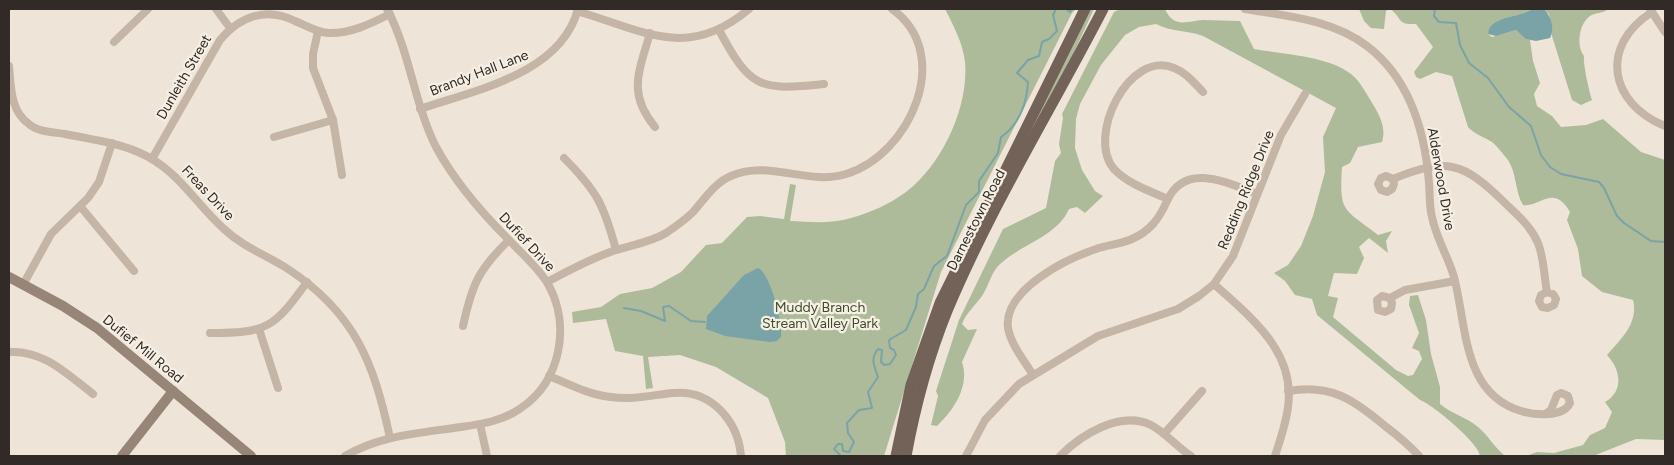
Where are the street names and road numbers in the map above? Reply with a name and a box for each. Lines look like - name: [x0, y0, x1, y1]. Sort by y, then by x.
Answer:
- street label: Dunleith Street: [153, 32, 215, 122]
- street label: Brandy Hall Lane: [427, 46, 531, 100]
- street label: Alderwood Drive: [1424, 126, 1458, 232]
- street label: Redding Ridge Drive: [1214, 127, 1278, 252]
- street label: Freas Drive: [178, 162, 238, 224]
- street label: Darnestown Road: [943, 167, 1009, 273]
- street label: Dufief Drive: [495, 209, 559, 275]
- street label: Dufief Mill Road: [99, 311, 187, 387]

